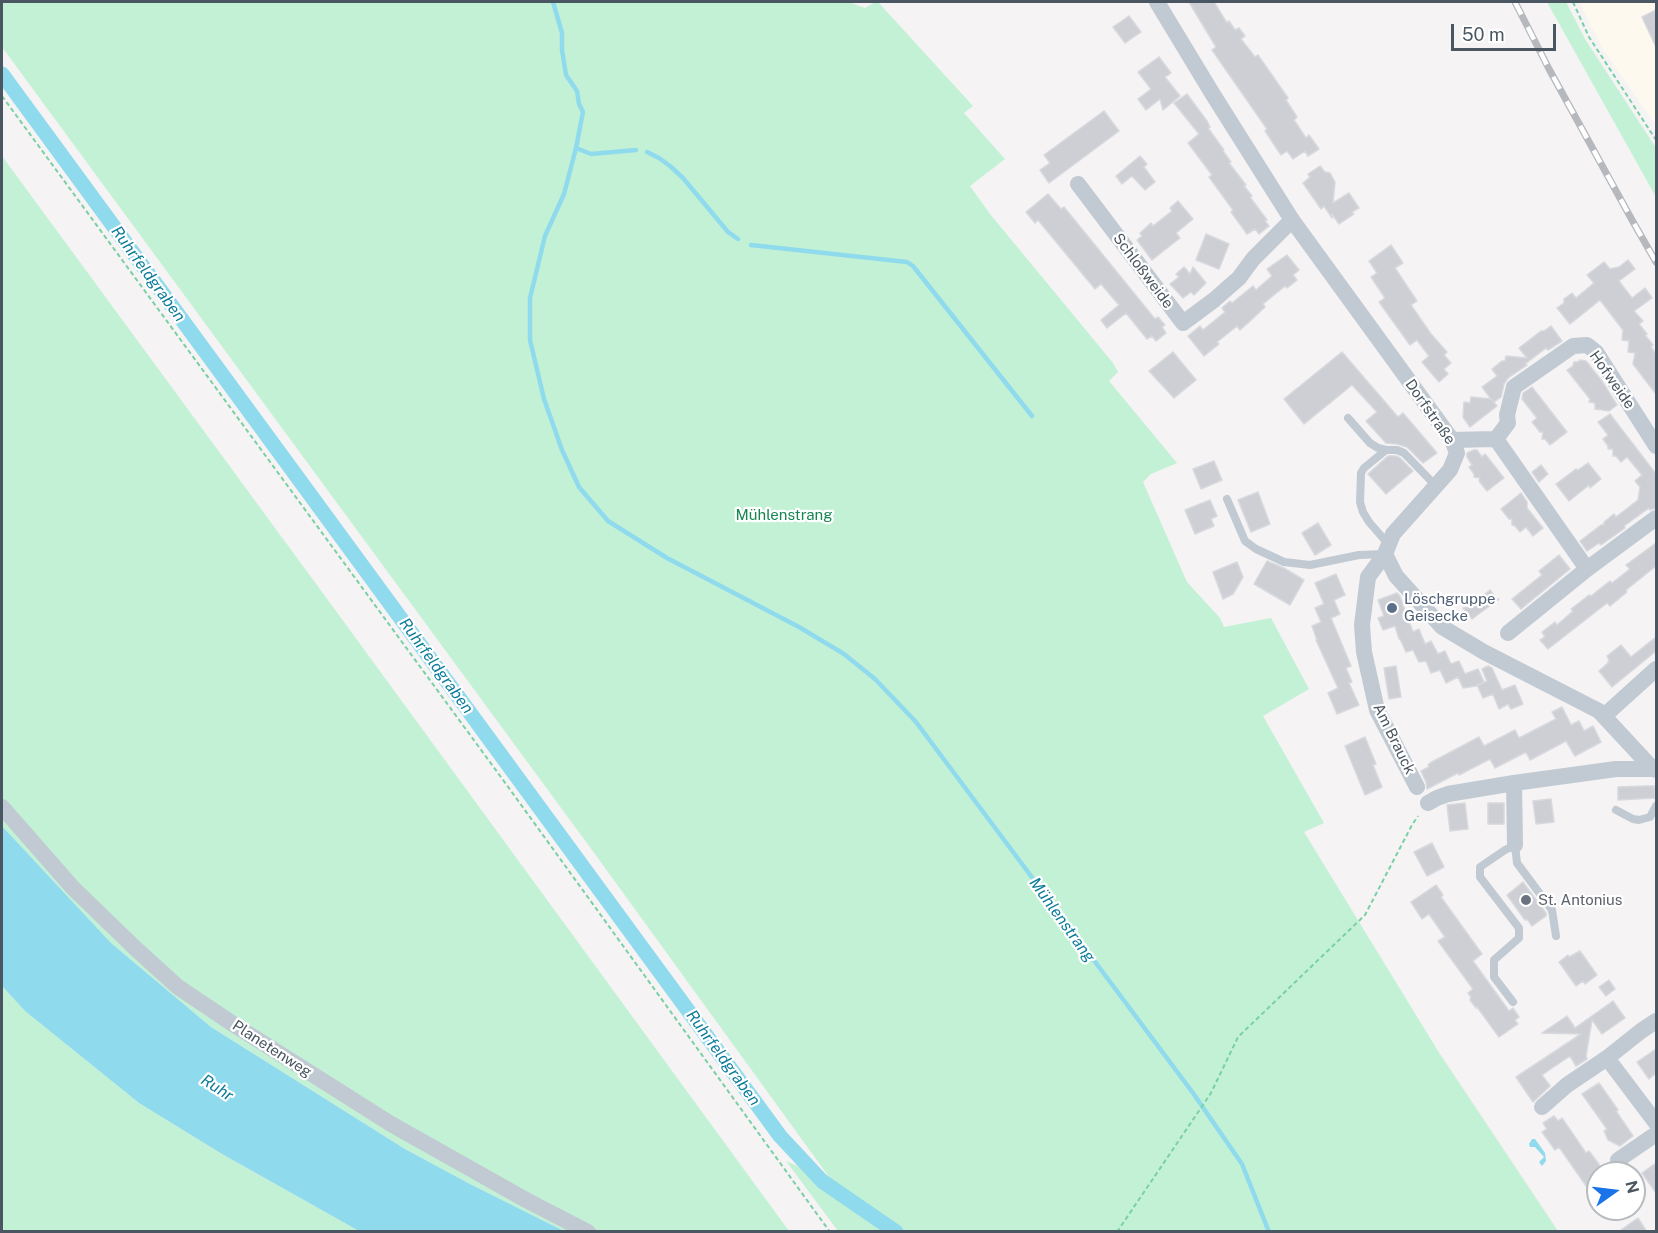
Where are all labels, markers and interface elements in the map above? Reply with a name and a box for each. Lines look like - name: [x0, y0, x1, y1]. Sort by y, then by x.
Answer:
- scale bar: [1454, 12, 1559, 50]
- text: 50 m: [1462, 24, 1505, 45]
- water label: Ruhrfeldgraben: [107, 222, 189, 326]
- street label: Schloßweide: [1109, 230, 1177, 312]
- street label: Hofweide: [1585, 347, 1639, 413]
- street label: Dorfstraße: [1401, 376, 1459, 448]
- park label: Mühlenstrang: [735, 506, 833, 524]
- place label: Löschgruppe Geisecke: [1404, 590, 1495, 625]
- marker: Löschgruppe Geisecke: [1385, 601, 1399, 615]
- water label: Ruhrfeldgraben: [395, 614, 477, 718]
- street label: Am Brauck: [1369, 701, 1419, 777]
- water label: Mühlenstrang: [1025, 874, 1099, 966]
- place label: St. Antonius: [1538, 891, 1622, 909]
- marker: St. Antonius: [1519, 893, 1533, 907]
- water label: Ruhrfeldgraben: [682, 1006, 764, 1110]
- street label: Planetenweg: [229, 1017, 315, 1081]
- water label: Ruhr: [197, 1071, 237, 1105]
- north arrow: [1586, 1161, 1646, 1221]
- text: N: [1621, 1179, 1643, 1195]

